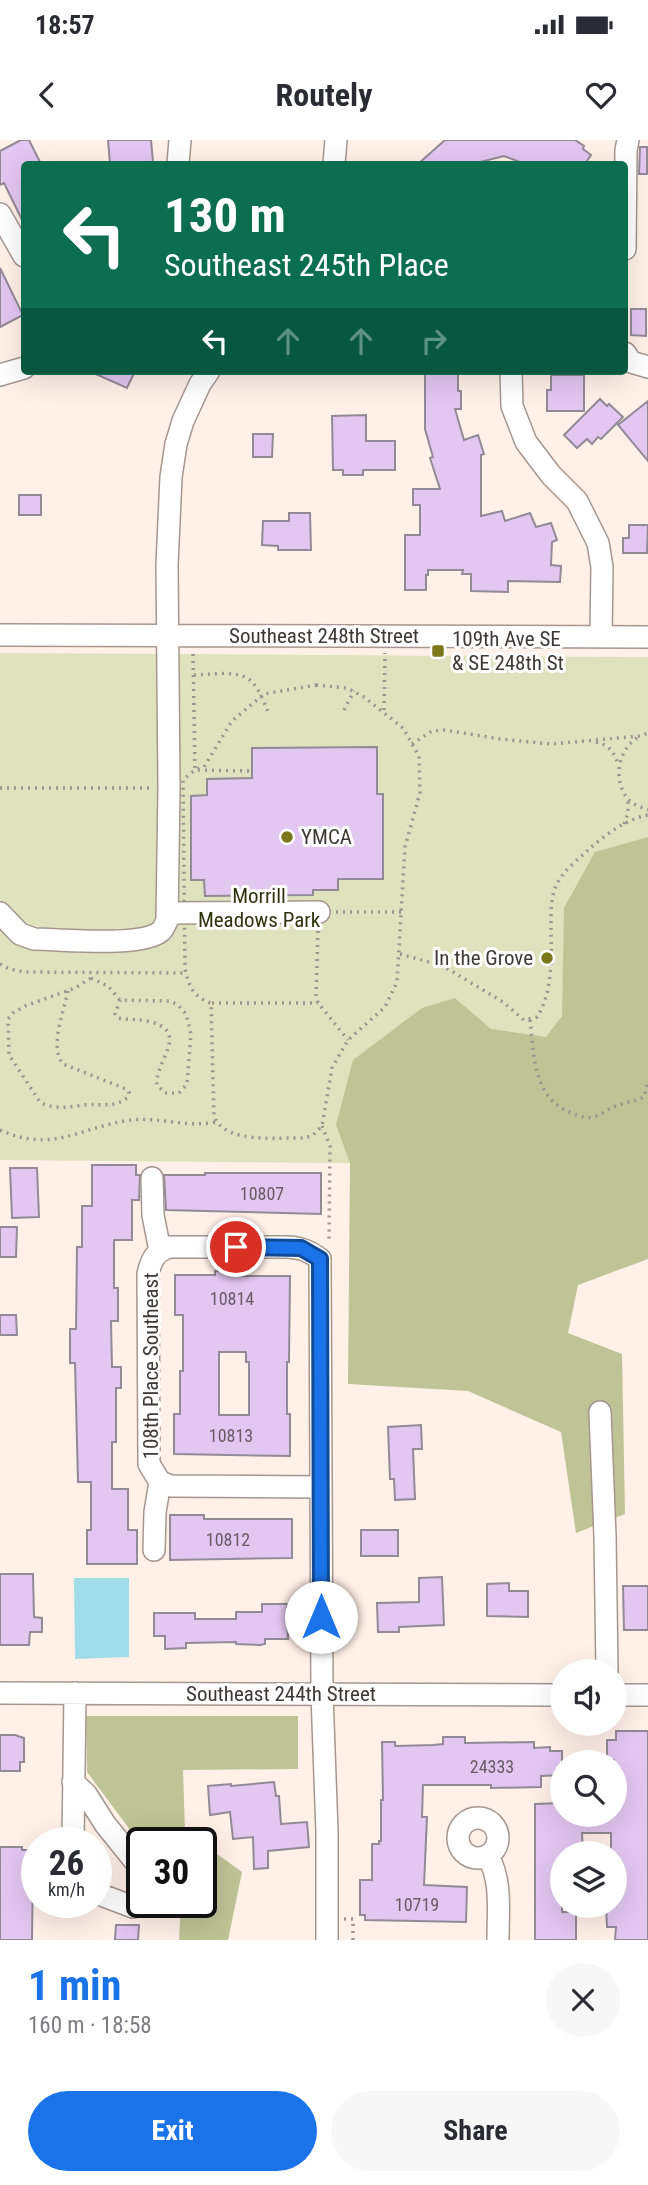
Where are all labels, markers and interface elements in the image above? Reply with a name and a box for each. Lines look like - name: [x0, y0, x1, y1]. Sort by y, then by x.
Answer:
- text: 18:57: [35, 10, 95, 40]
- icon: back: [28, 76, 66, 114]
- text: Routely: [276, 76, 372, 114]
- icon: heart: [582, 76, 620, 114]
- text: 130 m: [164, 187, 286, 244]
- icon: left: [49, 189, 140, 280]
- text: Southeast 245th Place: [164, 246, 449, 284]
- icon: left: [196, 322, 234, 360]
- icon: ahead: [269, 322, 307, 360]
- icon: ahead: [342, 322, 380, 360]
- icon: right: [415, 322, 453, 360]
- street label: Southeast 248th Street: [229, 624, 419, 648]
- place label: 109th Ave SE & SE 248th St: [452, 627, 564, 675]
- marker: 109th Ave SE & SE 248th St: [430, 643, 446, 659]
- place label: YMCA: [301, 825, 352, 849]
- marker: YMCA: [279, 829, 295, 845]
- park label: Morrill Meadows Park: [198, 884, 321, 932]
- place label: In the Grove: [434, 946, 533, 970]
- marker: In the Grove: [539, 950, 555, 966]
- house number: 10807: [240, 1183, 284, 1204]
- pin: [206, 1217, 266, 1277]
- icon: arrive: [217, 1228, 255, 1266]
- street label: 108th Place Southeast: [139, 1273, 163, 1459]
- house number: 10814: [210, 1288, 254, 1309]
- house number: 10813: [209, 1425, 253, 1446]
- house number: 10812: [206, 1529, 250, 1550]
- position arrow: [284, 1580, 358, 1654]
- map controls: [550, 1659, 627, 1918]
- button: sound: [550, 1659, 627, 1736]
- street label: Southeast 244th Street: [186, 1682, 376, 1706]
- button: search: [550, 1750, 627, 1827]
- house number: 24333: [470, 1756, 514, 1777]
- speed limit sign: 30: [126, 1827, 217, 1918]
- button: layers: [550, 1841, 627, 1918]
- text: 26: [49, 1843, 84, 1884]
- text: km/h: [48, 1879, 85, 1900]
- house number: 10719: [395, 1894, 439, 1915]
- text: 1 min: [28, 1961, 121, 2010]
- button: close: [546, 1963, 620, 2037]
- text: 160 m · 18:58: [28, 2012, 152, 2039]
- button: Exit: [28, 2091, 317, 2171]
- button: Share: [331, 2091, 620, 2171]

